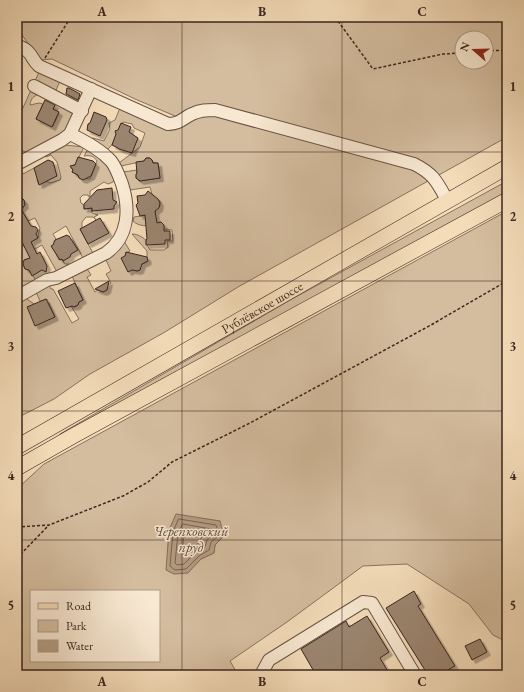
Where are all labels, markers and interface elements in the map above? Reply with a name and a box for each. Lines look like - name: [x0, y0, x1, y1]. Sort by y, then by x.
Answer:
- text: A: [96, 3, 107, 20]
- text: B: [258, 3, 266, 20]
- text: C: [417, 3, 427, 20]
- north arrow: [454, 30, 494, 70]
- text: N: [457, 40, 473, 53]
- text: 1: [8, 78, 15, 95]
- text: 1: [510, 78, 517, 95]
- text: 2: [8, 208, 15, 225]
- text: 2: [510, 208, 517, 225]
- street label: Рублёвское шоссе: [218, 277, 306, 338]
- text: 3: [8, 338, 15, 355]
- text: 3: [510, 338, 517, 355]
- text: 4: [8, 467, 15, 484]
- text: 4: [510, 467, 517, 484]
- water label: Черепковский пруд: [154, 522, 228, 556]
- legend: [30, 590, 160, 662]
- text: 5: [8, 597, 14, 614]
- text: 5: [510, 597, 516, 614]
- text: Road: [66, 598, 92, 614]
- text: Park: [66, 618, 87, 634]
- text: Water: [66, 638, 93, 654]
- text: A: [96, 673, 107, 690]
- text: B: [258, 673, 266, 690]
- text: C: [417, 673, 427, 690]

